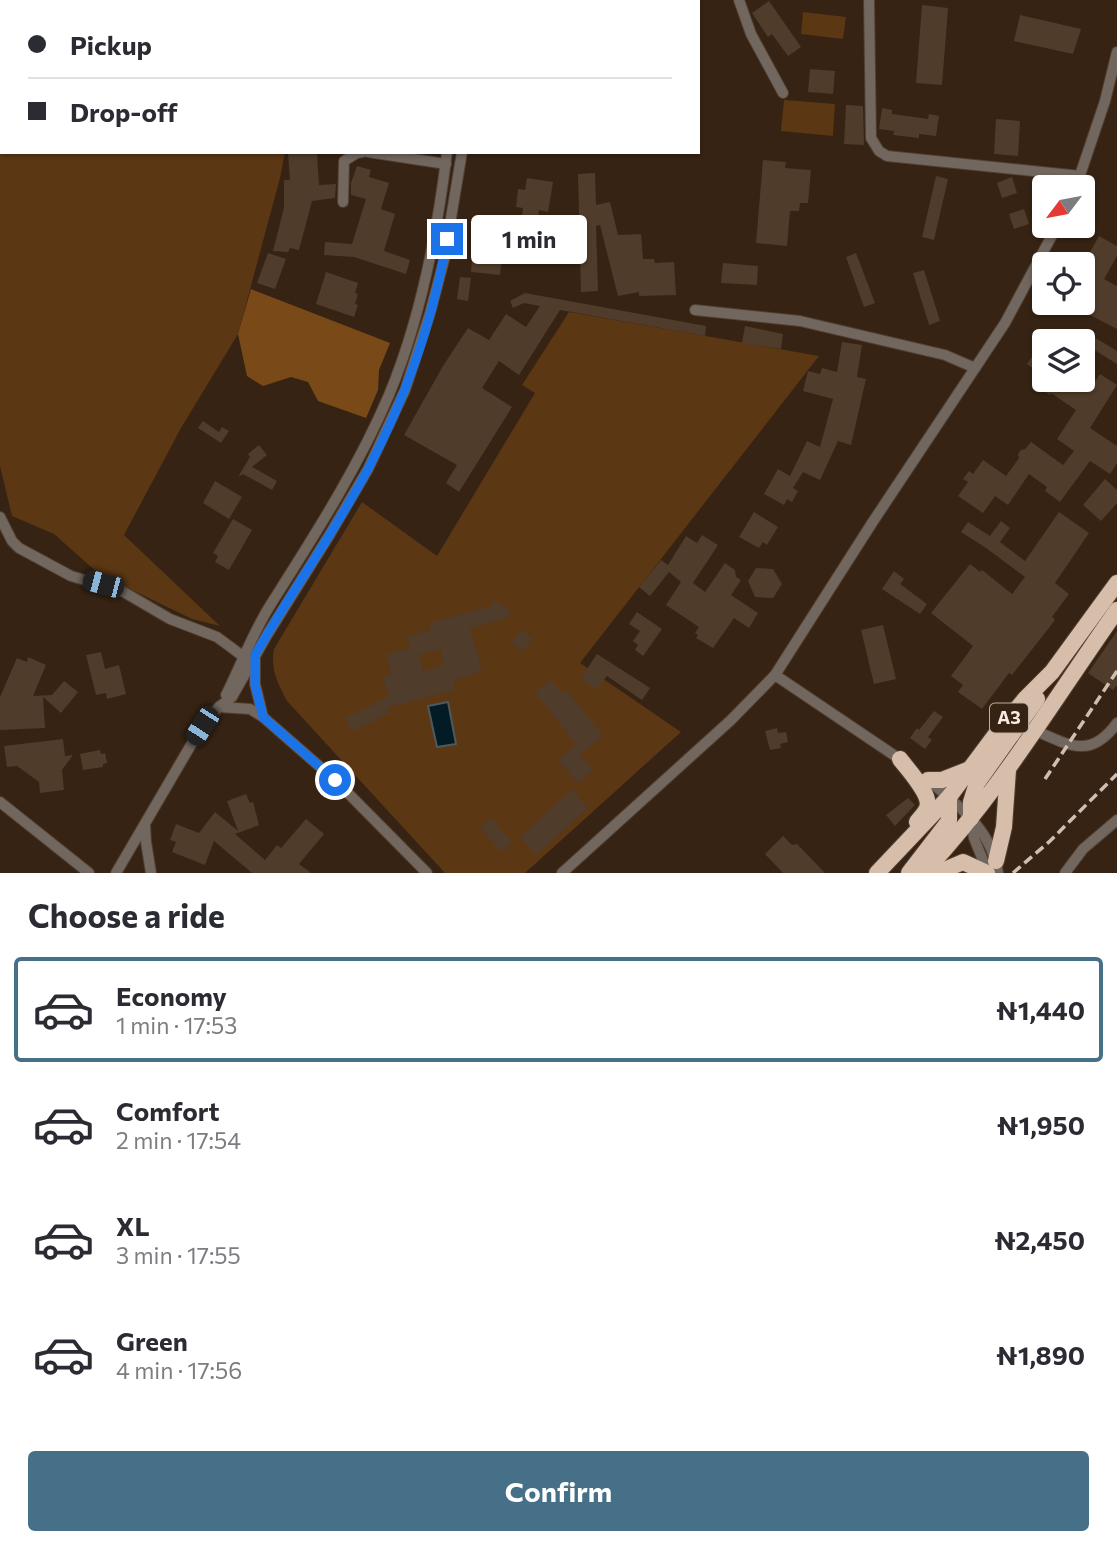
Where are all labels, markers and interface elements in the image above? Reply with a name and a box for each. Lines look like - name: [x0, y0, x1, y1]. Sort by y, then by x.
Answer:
- text: Pickup: [70, 29, 152, 60]
- text: Drop-off: [70, 96, 177, 127]
- north arrow: [1032, 175, 1096, 238]
- map controls: [1032, 175, 1095, 392]
- callout: 1 min: [472, 215, 587, 264]
- route end: [431, 223, 463, 255]
- text: 1 min: [502, 225, 556, 253]
- button: locate: [1032, 252, 1095, 315]
- button: layers: [1032, 329, 1095, 392]
- car: [80, 568, 127, 600]
- car: [182, 703, 223, 749]
- road number: A3: [990, 704, 1028, 732]
- route start: [319, 764, 351, 796]
- text: Choose a ride: [28, 895, 225, 935]
- icon: car: [32, 978, 95, 1041]
- text: Economy: [116, 980, 227, 1011]
- text: ₦1,440: [996, 994, 1085, 1025]
- text: 1 min · 17:53: [116, 1011, 237, 1039]
- icon: car: [32, 1093, 95, 1156]
- text: Comfort: [116, 1095, 219, 1126]
- text: ₦1,950: [997, 1109, 1085, 1140]
- text: 2 min · 17:54: [116, 1126, 241, 1154]
- icon: car: [32, 1208, 95, 1271]
- text: XL: [116, 1210, 150, 1241]
- text: ₦2,450: [995, 1224, 1085, 1255]
- text: 3 min · 17:55: [116, 1241, 241, 1269]
- icon: car: [32, 1323, 95, 1386]
- text: Green: [116, 1325, 188, 1356]
- text: ₦1,890: [996, 1339, 1085, 1370]
- text: 4 min · 17:56: [116, 1356, 242, 1384]
- button: Confirm: [28, 1451, 1089, 1531]

